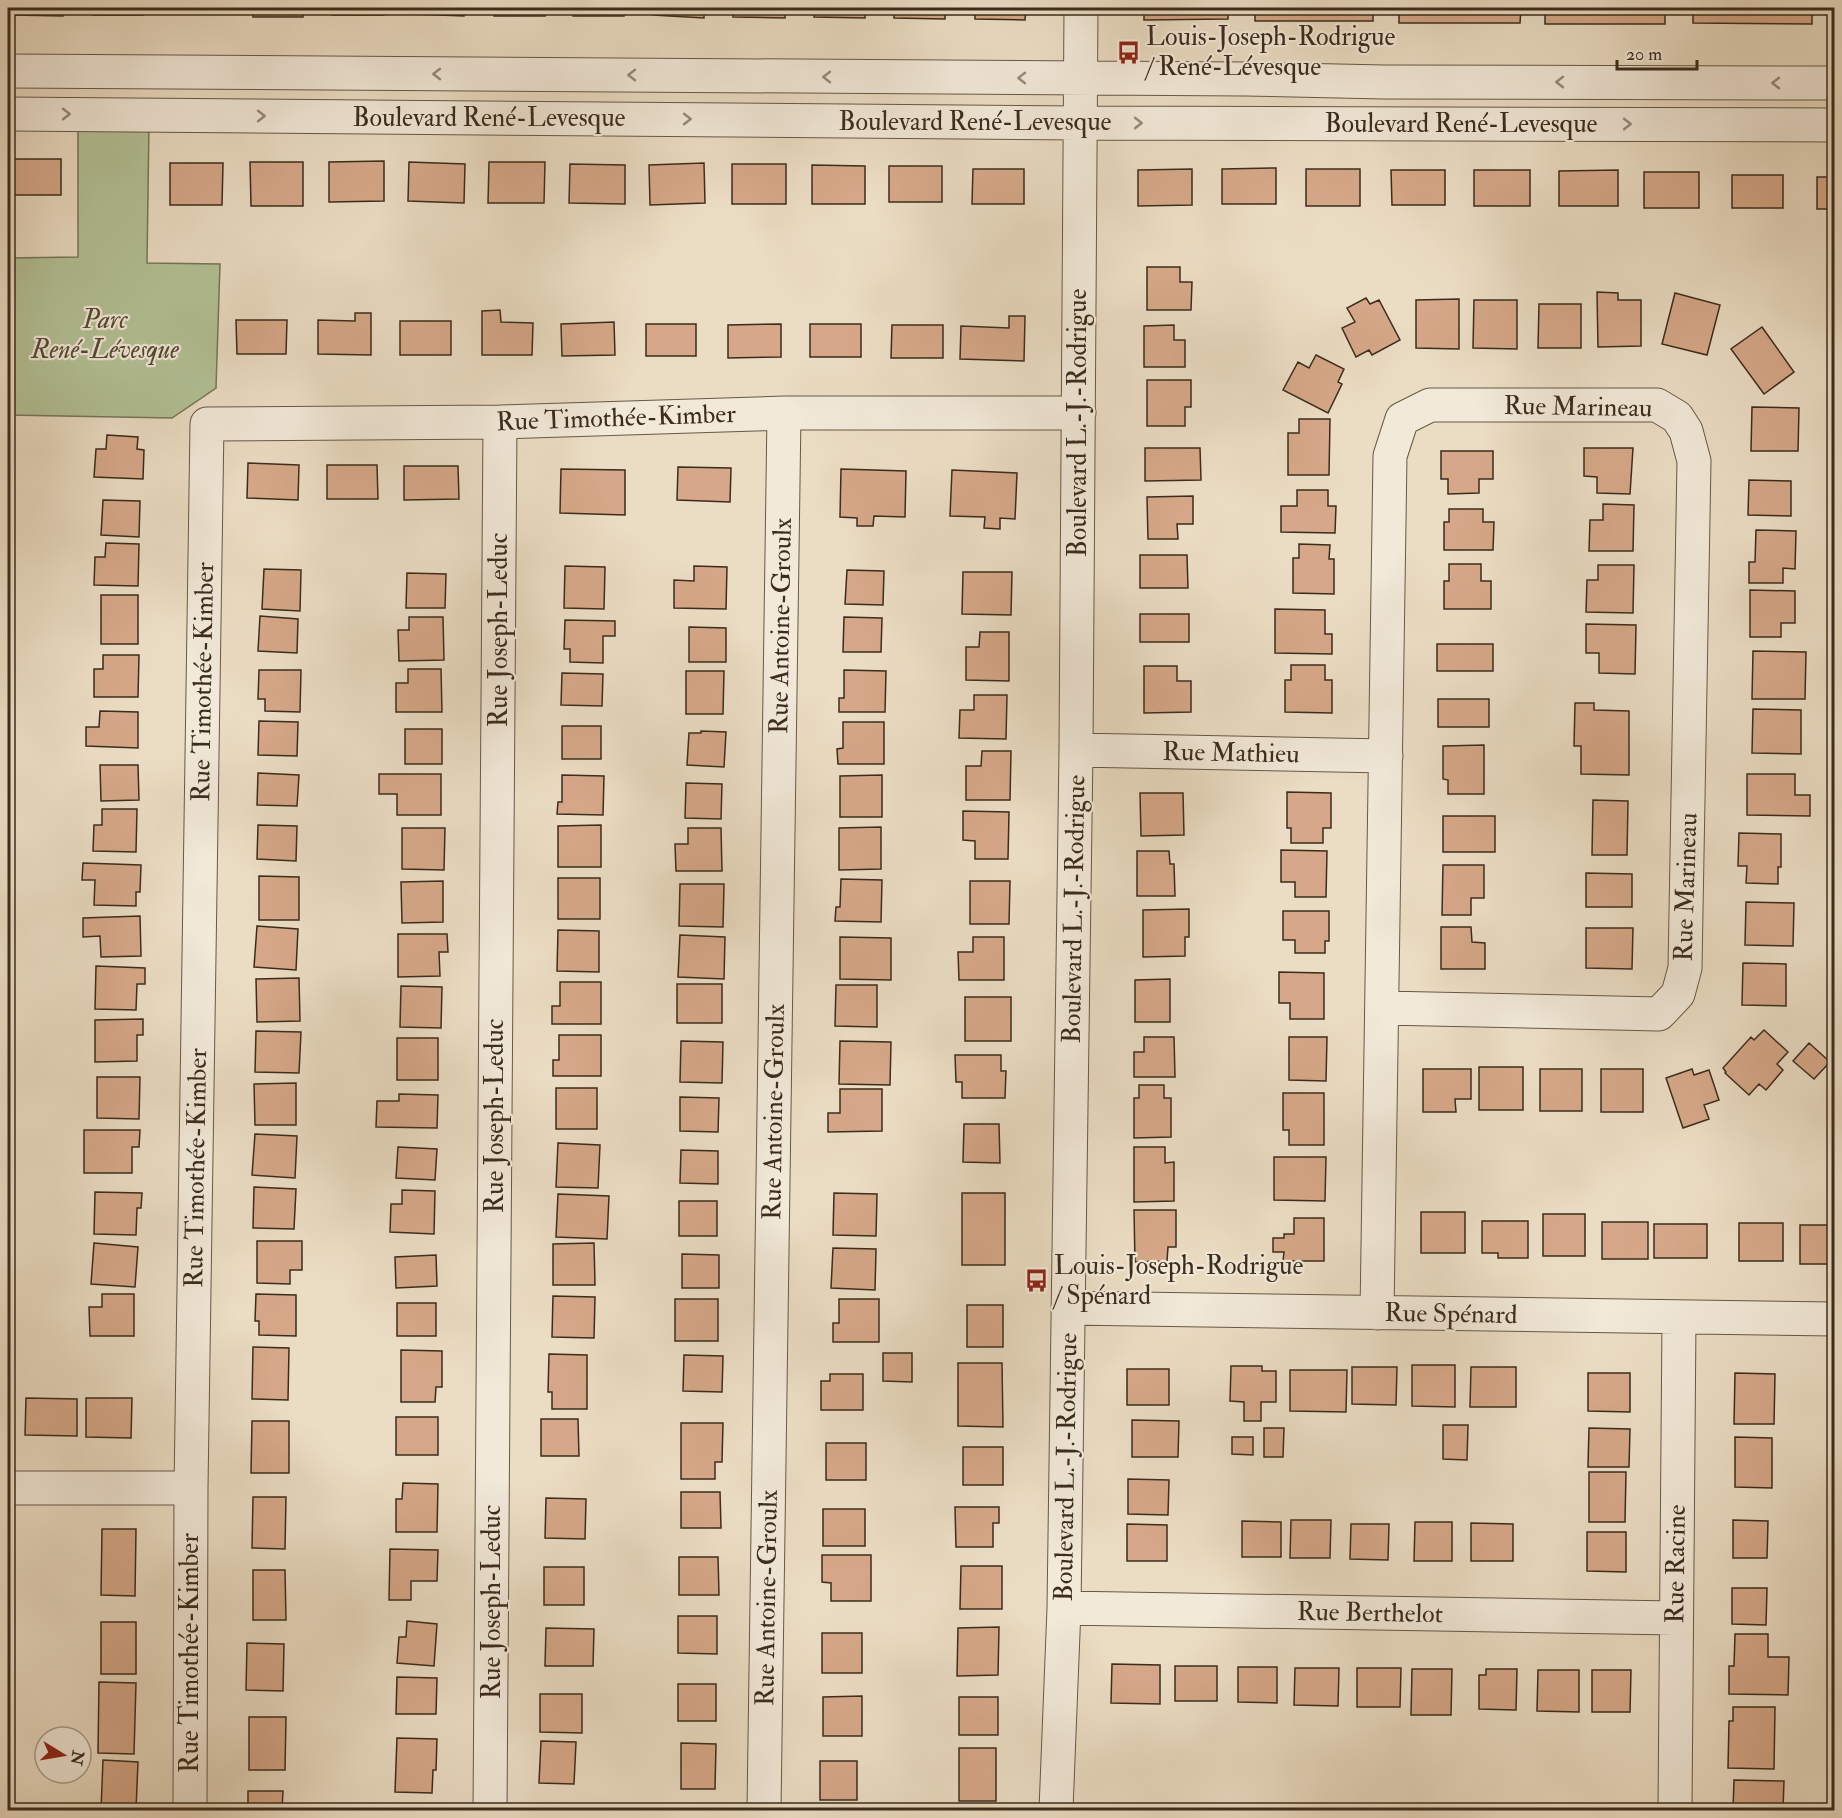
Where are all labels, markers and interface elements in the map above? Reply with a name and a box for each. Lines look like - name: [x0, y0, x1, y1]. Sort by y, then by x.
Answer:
- place label: Louis-Joseph-Rodrigue / René-Lévesque: [1144, 21, 1395, 83]
- scale bar: [1617, 33, 1696, 71]
- bus stop icon: Louis-Joseph-Rodrigue / René-Lévesque: [1115, 39, 1141, 65]
- text: 20 m: [1626, 43, 1662, 66]
- one-way arrow: [432, 68, 441, 80]
- one-way arrow: [627, 69, 636, 82]
- one-way arrow: [822, 71, 831, 83]
- one-way arrow: [1017, 72, 1026, 84]
- one-way arrow: [1556, 76, 1565, 88]
- one-way arrow: [1772, 77, 1781, 89]
- street label: Boulevard René-Levesque: [353, 102, 626, 134]
- street label: Boulevard René-Levesque: [839, 106, 1112, 138]
- one-way arrow: [61, 108, 70, 120]
- street label: Boulevard René-Levesque: [1325, 108, 1598, 140]
- one-way arrow: [256, 110, 265, 122]
- one-way arrow: [682, 113, 691, 125]
- one-way arrow: [1134, 117, 1143, 129]
- one-way arrow: [1623, 118, 1632, 130]
- street label: Boulevard L.-J.-Rodrigue: [1062, 289, 1094, 557]
- park label: Parc René-Lévesque: [30, 304, 179, 366]
- street label: Rue Marineau: [1503, 390, 1653, 424]
- street label: Rue Timothée-Kimber: [496, 398, 737, 438]
- street label: Rue Antoine-Groulx: [763, 517, 799, 735]
- street label: Rue Joseph-Leduc: [483, 533, 516, 727]
- street label: Rue Timothée-Kimber: [185, 561, 221, 802]
- street label: Rue Mathieu: [1162, 736, 1300, 770]
- street label: Boulevard L.-J.-Rodrigue: [1056, 774, 1092, 1044]
- street label: Rue Marineau: [1667, 812, 1705, 962]
- street label: Rue Antoine-Groulx: [756, 1003, 792, 1221]
- street label: Rue Joseph-Leduc: [479, 1019, 512, 1213]
- street label: Rue Timothée-Kimber: [178, 1047, 214, 1288]
- place label: Louis-Joseph-Rodrigue / Spénard: [1052, 1250, 1303, 1313]
- bus stop icon: Louis-Joseph-Rodrigue / Spénard: [1023, 1268, 1049, 1294]
- street label: Rue Spénard: [1384, 1297, 1518, 1332]
- street label: Boulevard L.-J.-Rodrigue: [1048, 1332, 1084, 1602]
- street label: Rue Antoine-Groulx: [749, 1489, 785, 1707]
- street label: Rue Racine: [1659, 1504, 1693, 1624]
- street label: Rue Joseph-Leduc: [476, 1505, 509, 1699]
- street label: Rue Timothée-Kimber: [174, 1533, 206, 1773]
- street label: Rue Berthelot: [1297, 1596, 1443, 1630]
- north arrow: [33, 1725, 93, 1785]
- text: N: [65, 1748, 88, 1767]

